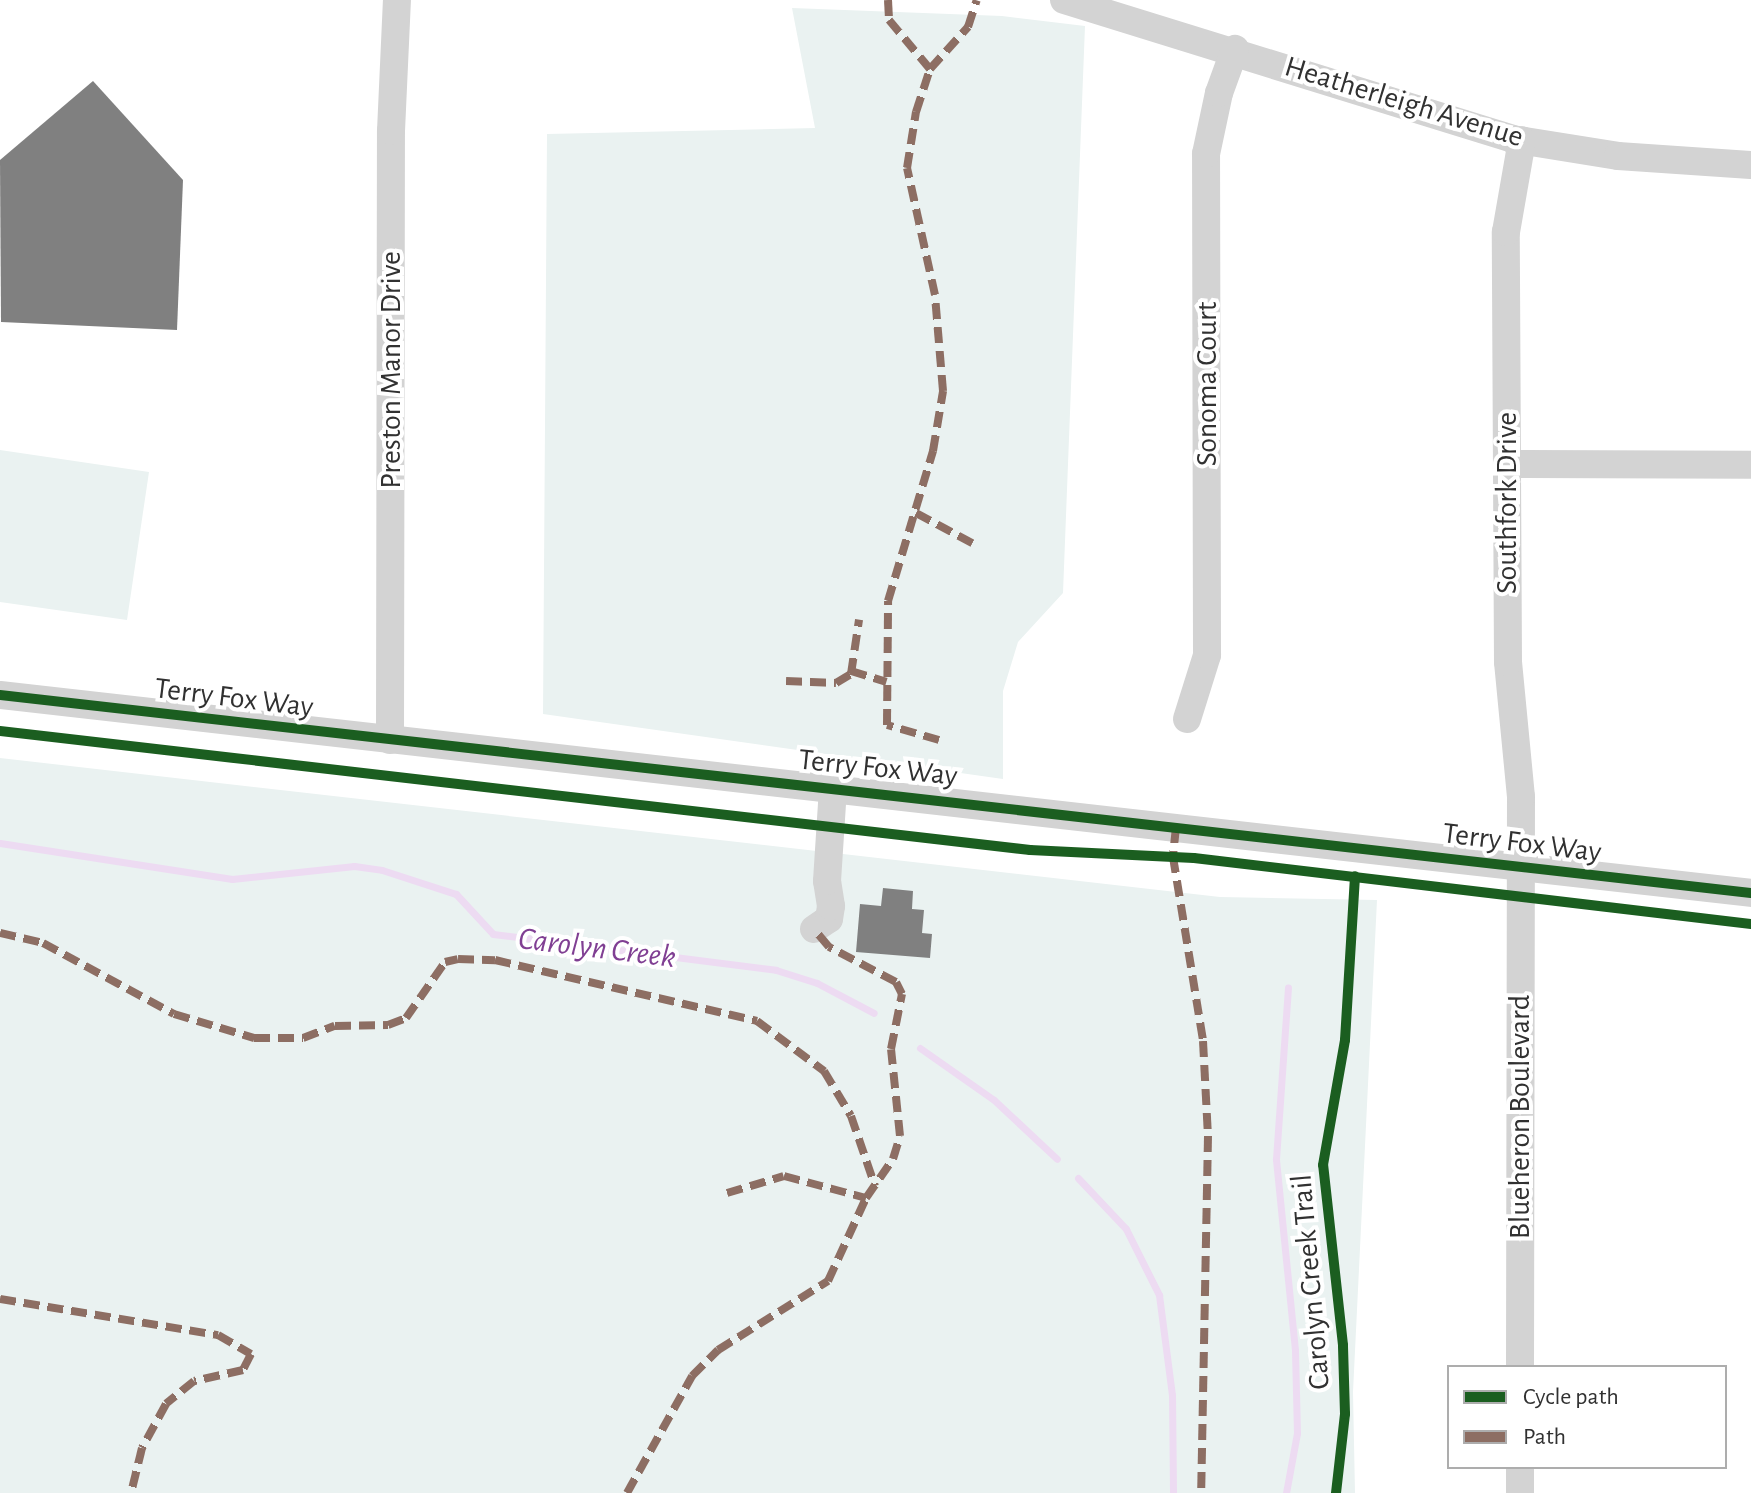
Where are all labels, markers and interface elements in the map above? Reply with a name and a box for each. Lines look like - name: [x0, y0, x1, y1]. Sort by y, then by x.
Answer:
- street label: Heatherleigh Avenue: [1280, 49, 1528, 155]
- street label: Preston Manor Drive: [373, 251, 409, 489]
- street label: Sonoma Court: [1189, 302, 1225, 466]
- street label: Southfork Drive: [1489, 412, 1525, 594]
- street label: Terry Fox Way: [153, 670, 315, 726]
- street label: Terry Fox Way: [797, 742, 959, 794]
- street label: Terry Fox Way: [1441, 815, 1603, 871]
- water label: Carolyn Creek: [516, 919, 678, 977]
- street label: Blueheron Boulevard: [1502, 995, 1538, 1239]
- street label: Carolyn Creek Trail: [1284, 1173, 1338, 1391]
- legend: [1447, 1365, 1727, 1469]
- text: Cycle path: [1523, 1385, 1619, 1409]
- text: Path: [1523, 1425, 1566, 1449]

